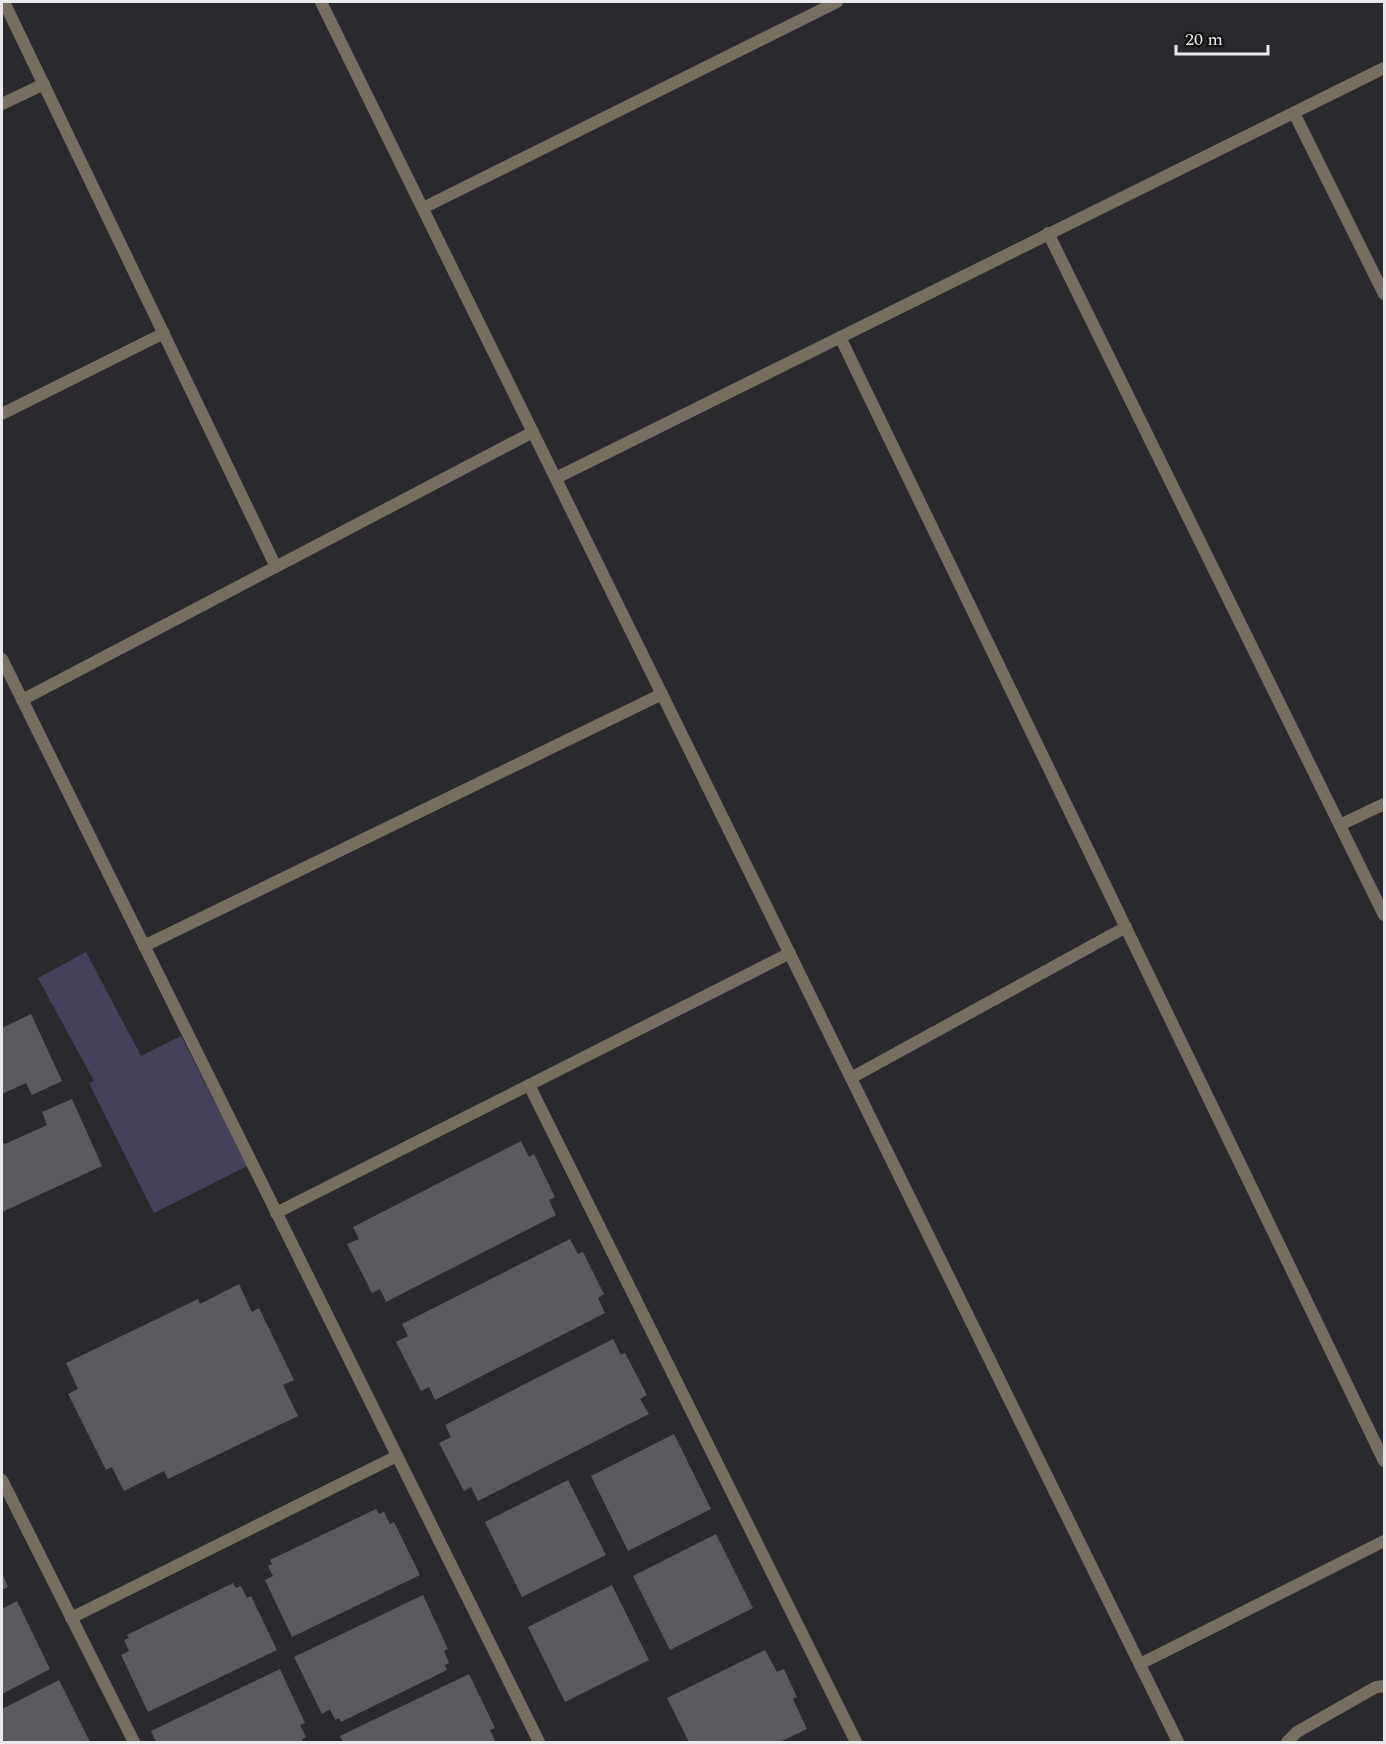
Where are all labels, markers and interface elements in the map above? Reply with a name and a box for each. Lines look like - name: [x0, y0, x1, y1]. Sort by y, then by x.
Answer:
- scale bar: [1176, 18, 1268, 56]
- text: 20 m: [1185, 26, 1223, 53]

